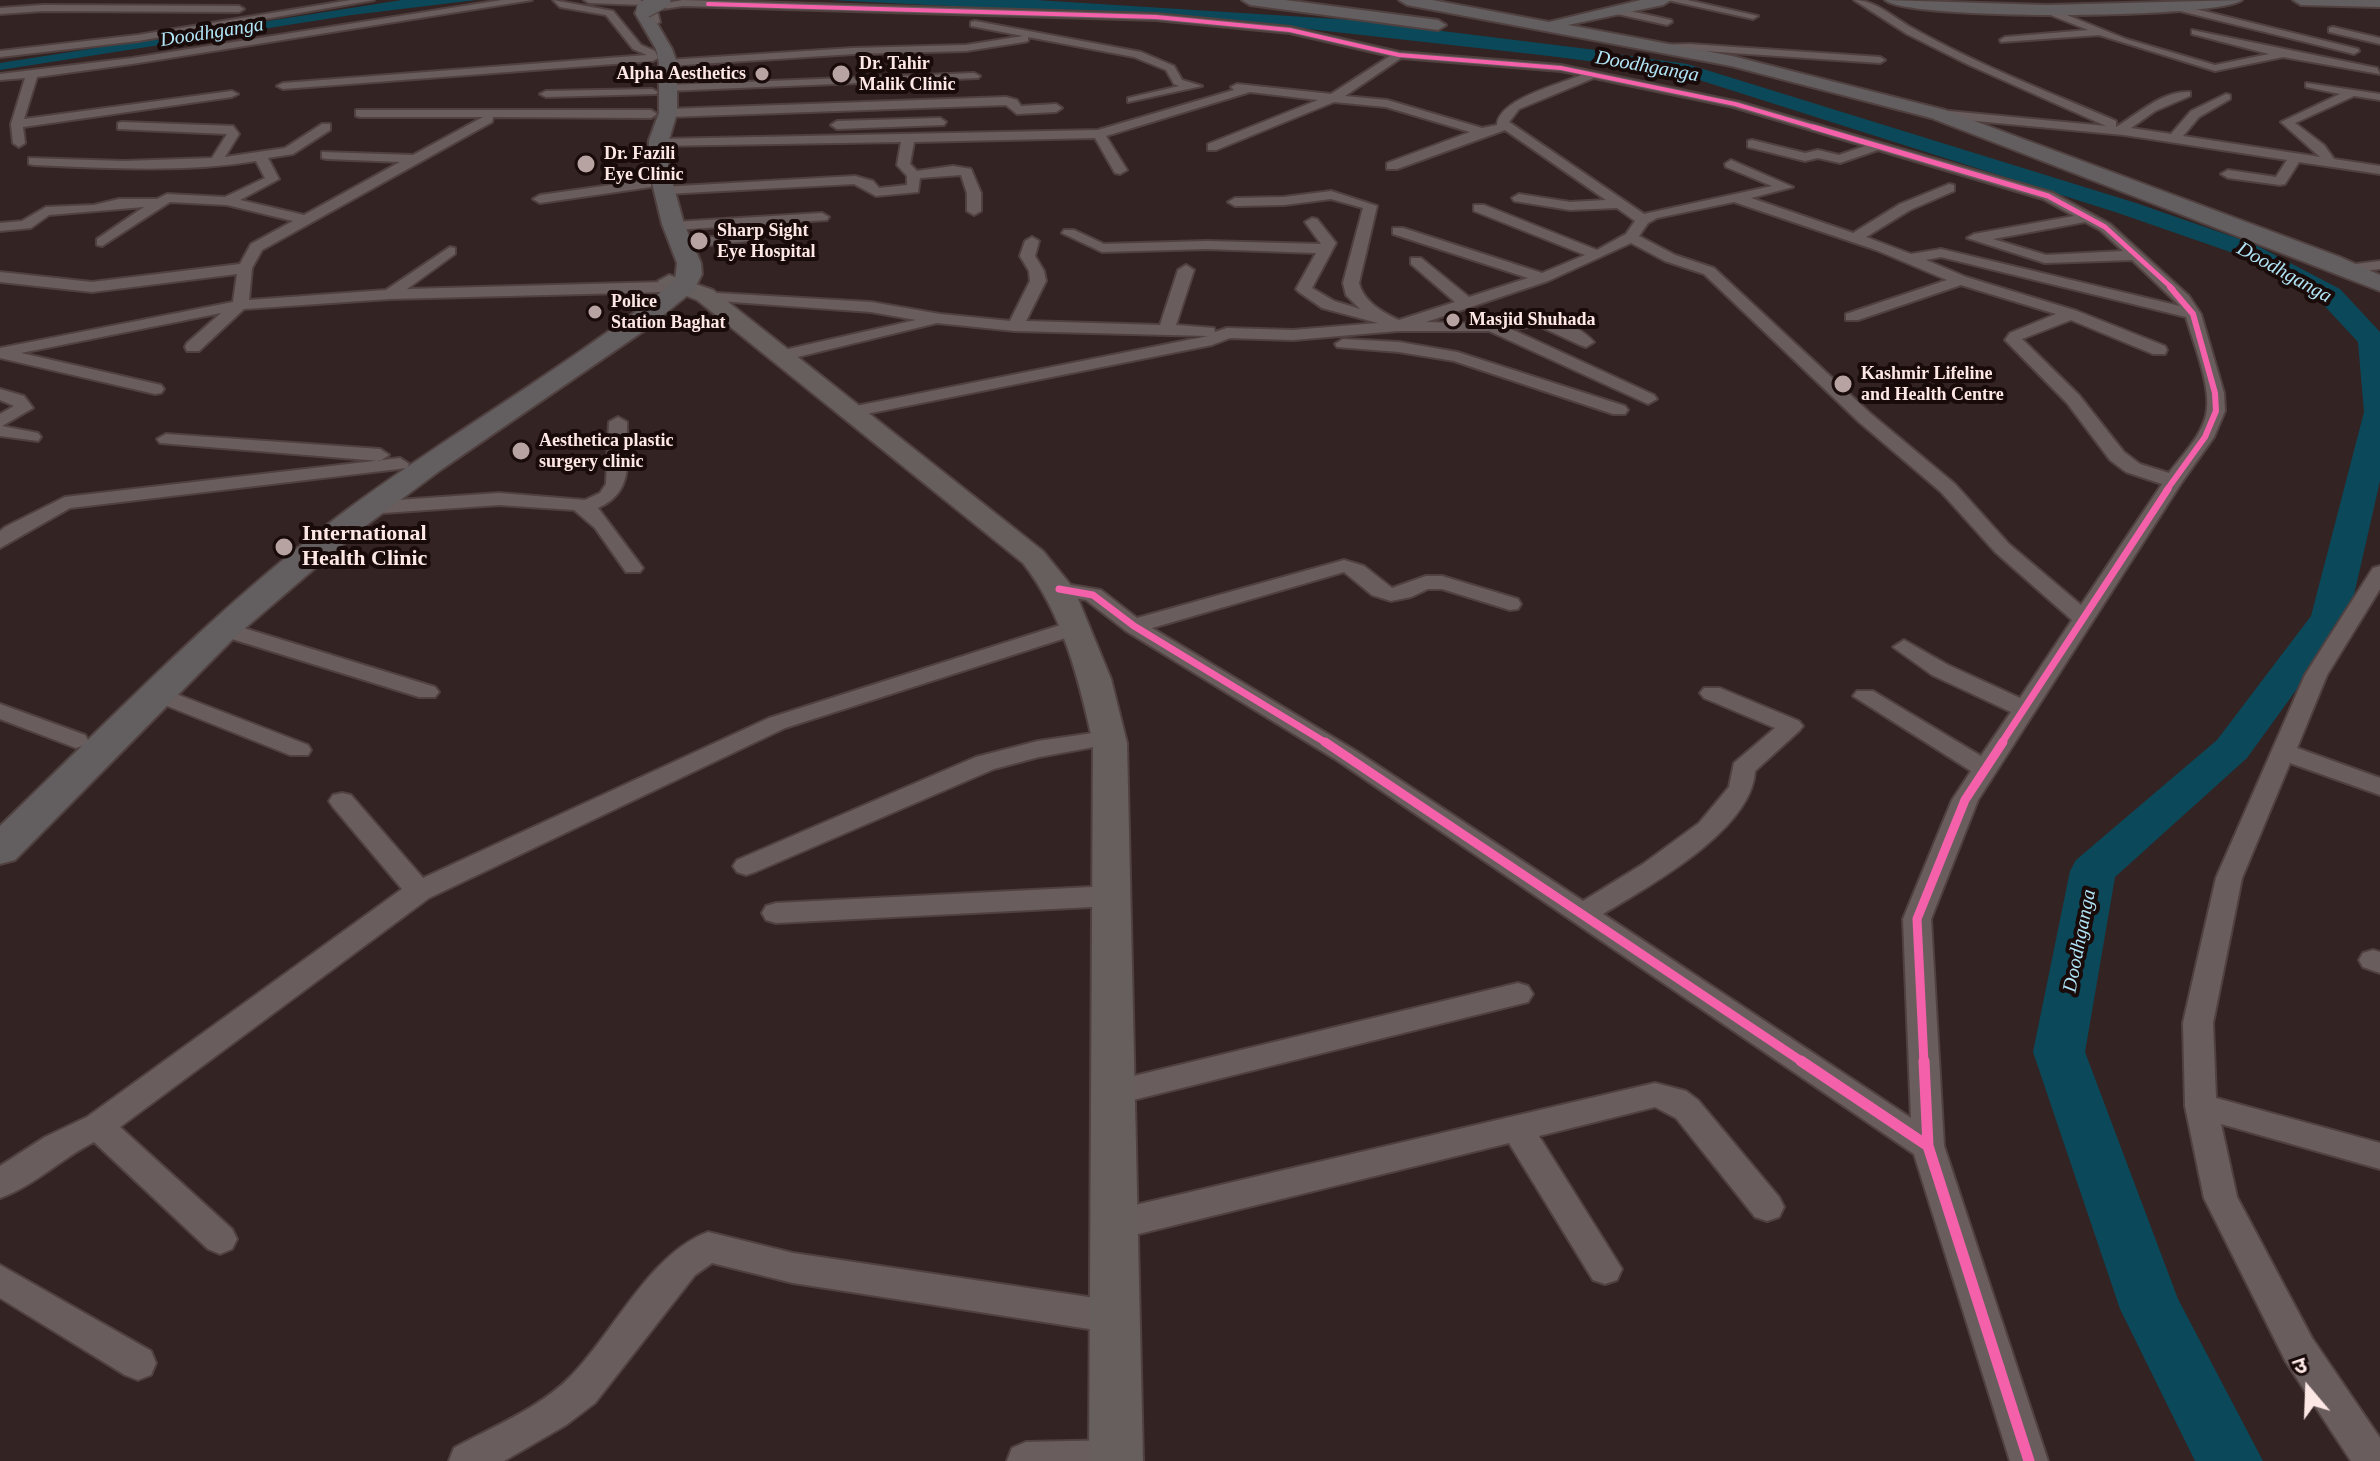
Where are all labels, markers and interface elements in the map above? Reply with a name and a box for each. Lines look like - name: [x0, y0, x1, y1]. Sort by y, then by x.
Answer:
- water label: Doodhganga: [159, 13, 265, 53]
- water label: Doodhganga: [1593, 46, 1701, 88]
- place label: Dr. Tahir Malik Clinic: [859, 53, 956, 96]
- place label: Alpha Aesthetics: [617, 63, 746, 85]
- marker: Dr. Tahir Malik Clinic: [830, 63, 852, 85]
- marker: Alpha Aesthetics: [753, 65, 771, 83]
- place label: Dr. Fazili Eye Clinic: [604, 143, 683, 186]
- marker: Dr. Fazili Eye Clinic: [575, 153, 597, 175]
- place label: Sharp Sight Eye Hospital: [717, 220, 816, 262]
- marker: Sharp Sight Eye Hospital: [688, 230, 710, 252]
- water label: Doodhganga: [2233, 237, 2335, 309]
- place label: Police Station Baghat: [611, 291, 726, 334]
- marker: Police Station Baghat: [586, 303, 604, 321]
- place label: Masjid Shuhada: [1469, 309, 1596, 331]
- marker: Masjid Shuhada: [1444, 311, 1462, 329]
- place label: Kashmir Lifeline and Health Centre: [1861, 363, 2004, 406]
- marker: Kashmir Lifeline and Health Centre: [1832, 373, 1854, 395]
- place label: Aesthetica plastic surgery clinic: [539, 430, 673, 472]
- marker: Aesthetica plastic surgery clinic: [510, 440, 532, 462]
- place label: International Health Clinic: [302, 521, 427, 572]
- marker: International Health Clinic: [273, 536, 295, 558]
- water label: Doodhganga: [2058, 887, 2102, 995]
- north arrow: [2268, 1349, 2348, 1429]
- text: उ: [2290, 1352, 2310, 1380]

